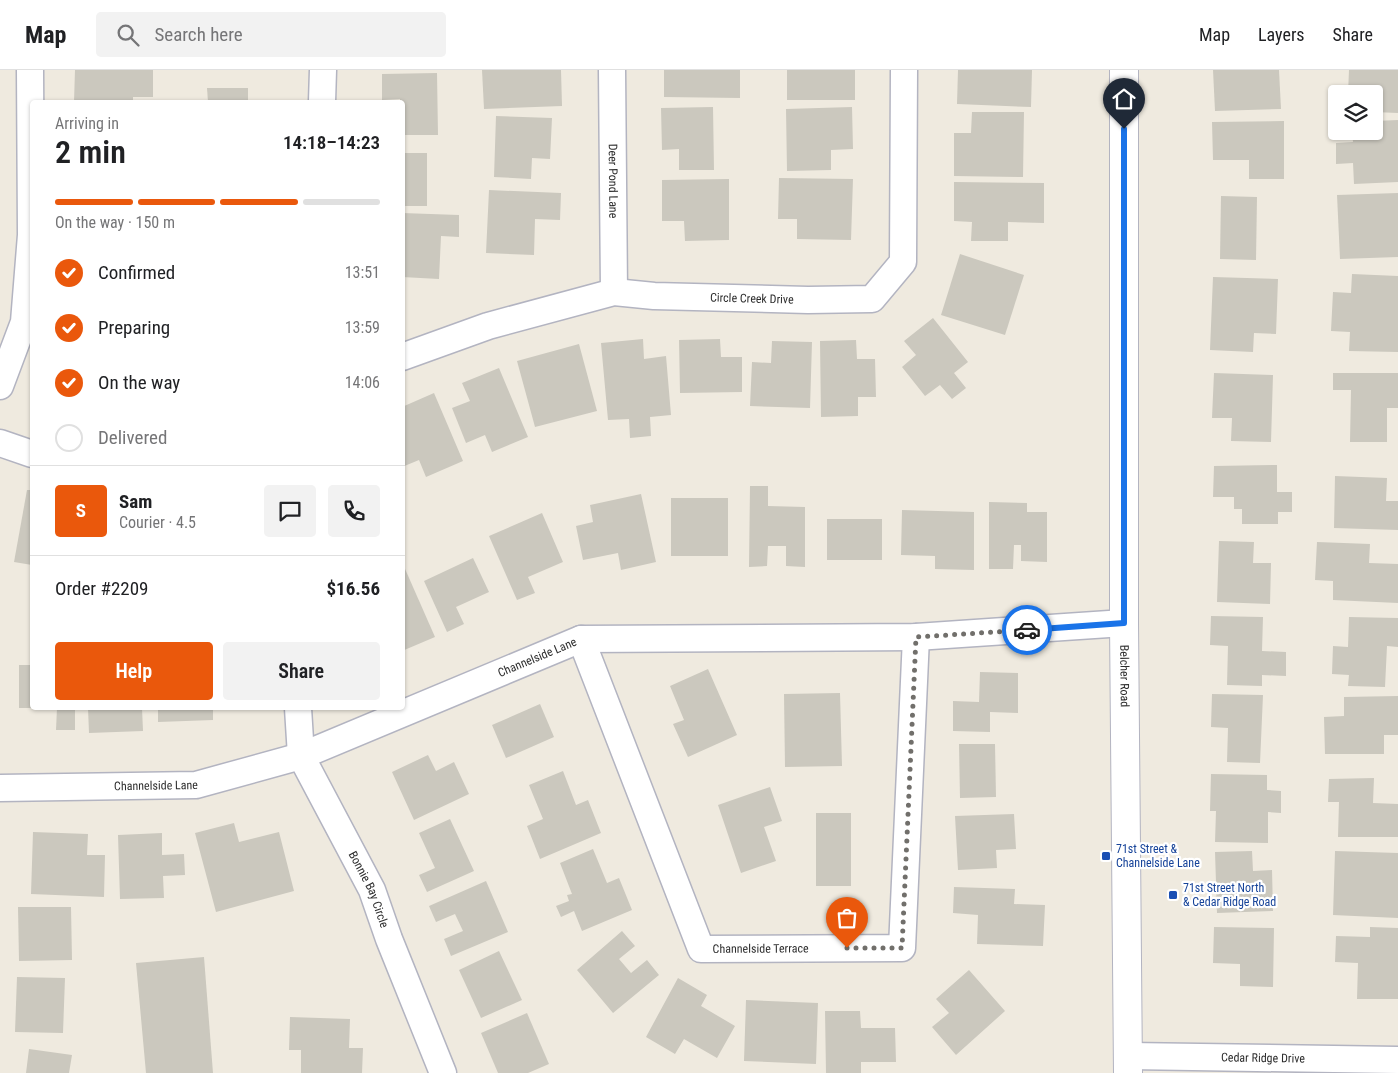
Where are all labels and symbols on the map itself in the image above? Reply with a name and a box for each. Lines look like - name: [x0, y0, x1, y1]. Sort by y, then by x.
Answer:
- pin: [1103, 78, 1145, 129]
- street label: Deer Pond Lane: [606, 144, 620, 219]
- street label: Circle Creek Drive: [710, 290, 794, 307]
- courier: [1002, 605, 1052, 655]
- street label: Channelside Lane: [496, 635, 579, 680]
- street label: Belcher Road: [1117, 645, 1132, 707]
- street label: Channelside Lane: [114, 778, 198, 793]
- place label: 71st Street & Channelside Lane: [1116, 842, 1200, 870]
- street label: Bonnie Bay Circle: [346, 849, 392, 930]
- marker: 71st Street & Channelside Lane: [1100, 850, 1112, 862]
- place label: 71st Street North & Cedar Ridge Road: [1183, 881, 1276, 909]
- marker: 71st Street North & Cedar Ridge Road: [1167, 889, 1179, 901]
- pin: [826, 897, 868, 948]
- street label: Channelside Terrace: [713, 941, 809, 956]
- street label: Cedar Ridge Drive: [1221, 1050, 1305, 1066]

